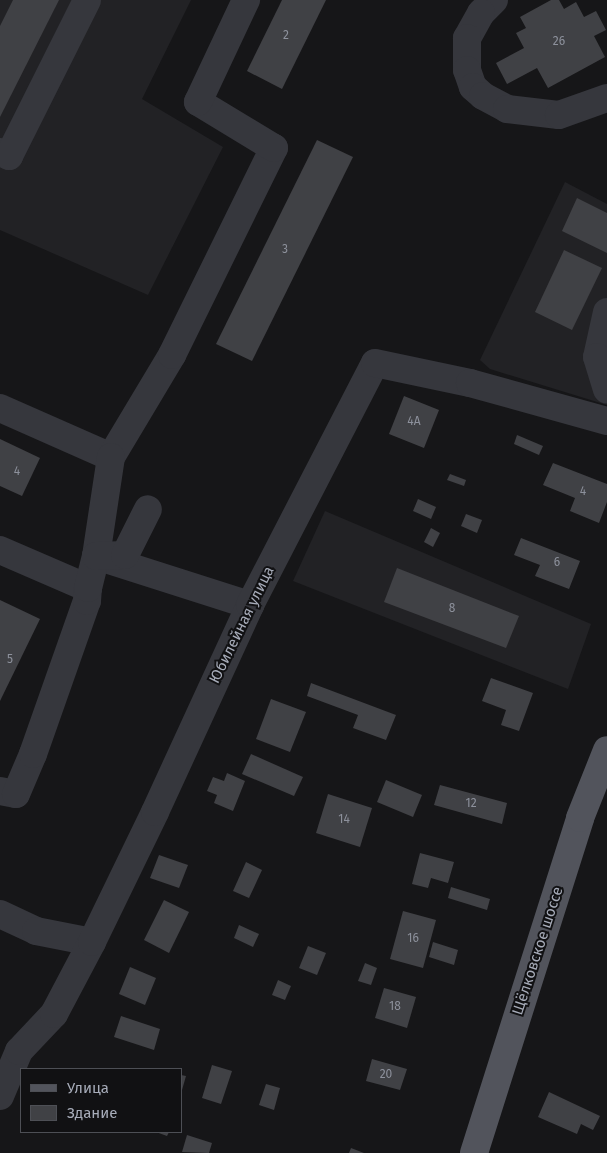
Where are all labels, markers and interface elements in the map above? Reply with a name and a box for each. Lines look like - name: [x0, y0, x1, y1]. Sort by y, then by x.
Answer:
- house number: 2: [283, 29, 289, 43]
- house number: 26: [553, 35, 565, 49]
- house number: 3: [282, 243, 288, 257]
- house number: 4А: [407, 415, 421, 429]
- house number: 4: [14, 465, 20, 479]
- house number: 4: [580, 485, 586, 499]
- house number: 6: [554, 556, 560, 570]
- street label: Юбилейная улица: [206, 564, 278, 686]
- house number: 8: [449, 602, 455, 616]
- house number: 5: [7, 653, 13, 667]
- house number: 12: [465, 797, 477, 811]
- house number: 14: [338, 813, 350, 827]
- street label: Щёлковское шоссе: [509, 885, 567, 1017]
- house number: 16: [407, 932, 419, 946]
- house number: 18: [389, 1000, 401, 1014]
- legend: [20, 1068, 182, 1133]
- house number: 20: [380, 1068, 392, 1082]
- text: Улица: [67, 1079, 109, 1097]
- text: Здание: [67, 1104, 117, 1122]

